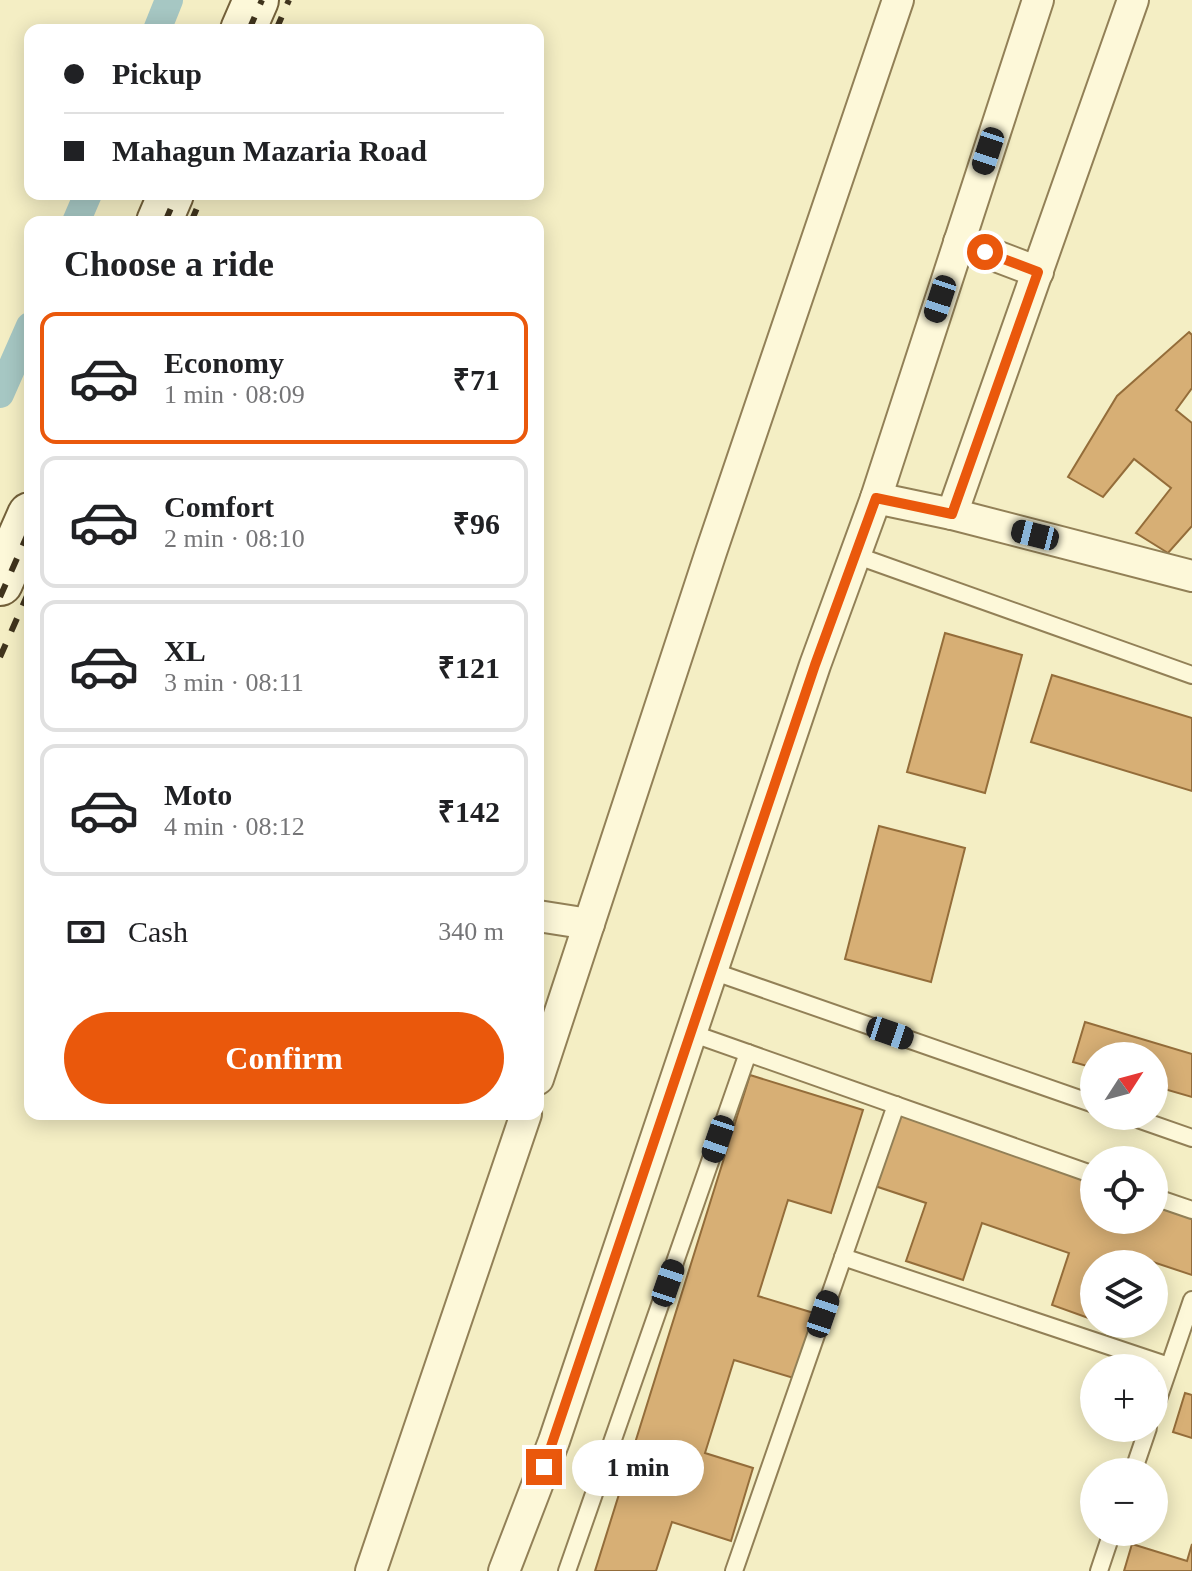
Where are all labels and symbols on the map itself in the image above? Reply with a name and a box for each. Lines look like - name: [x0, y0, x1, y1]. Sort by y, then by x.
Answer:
- car: [969, 124, 1007, 178]
- route start: [967, 234, 1003, 270]
- car: [921, 272, 959, 326]
- car: [1009, 518, 1061, 552]
- car: [863, 1014, 917, 1052]
- north arrow: [1080, 1042, 1168, 1130]
- car: [699, 1112, 737, 1166]
- car: [649, 1256, 687, 1310]
- car: [804, 1287, 842, 1341]
- callout: 1 min: [572, 1439, 704, 1495]
- route end: [526, 1449, 562, 1485]

